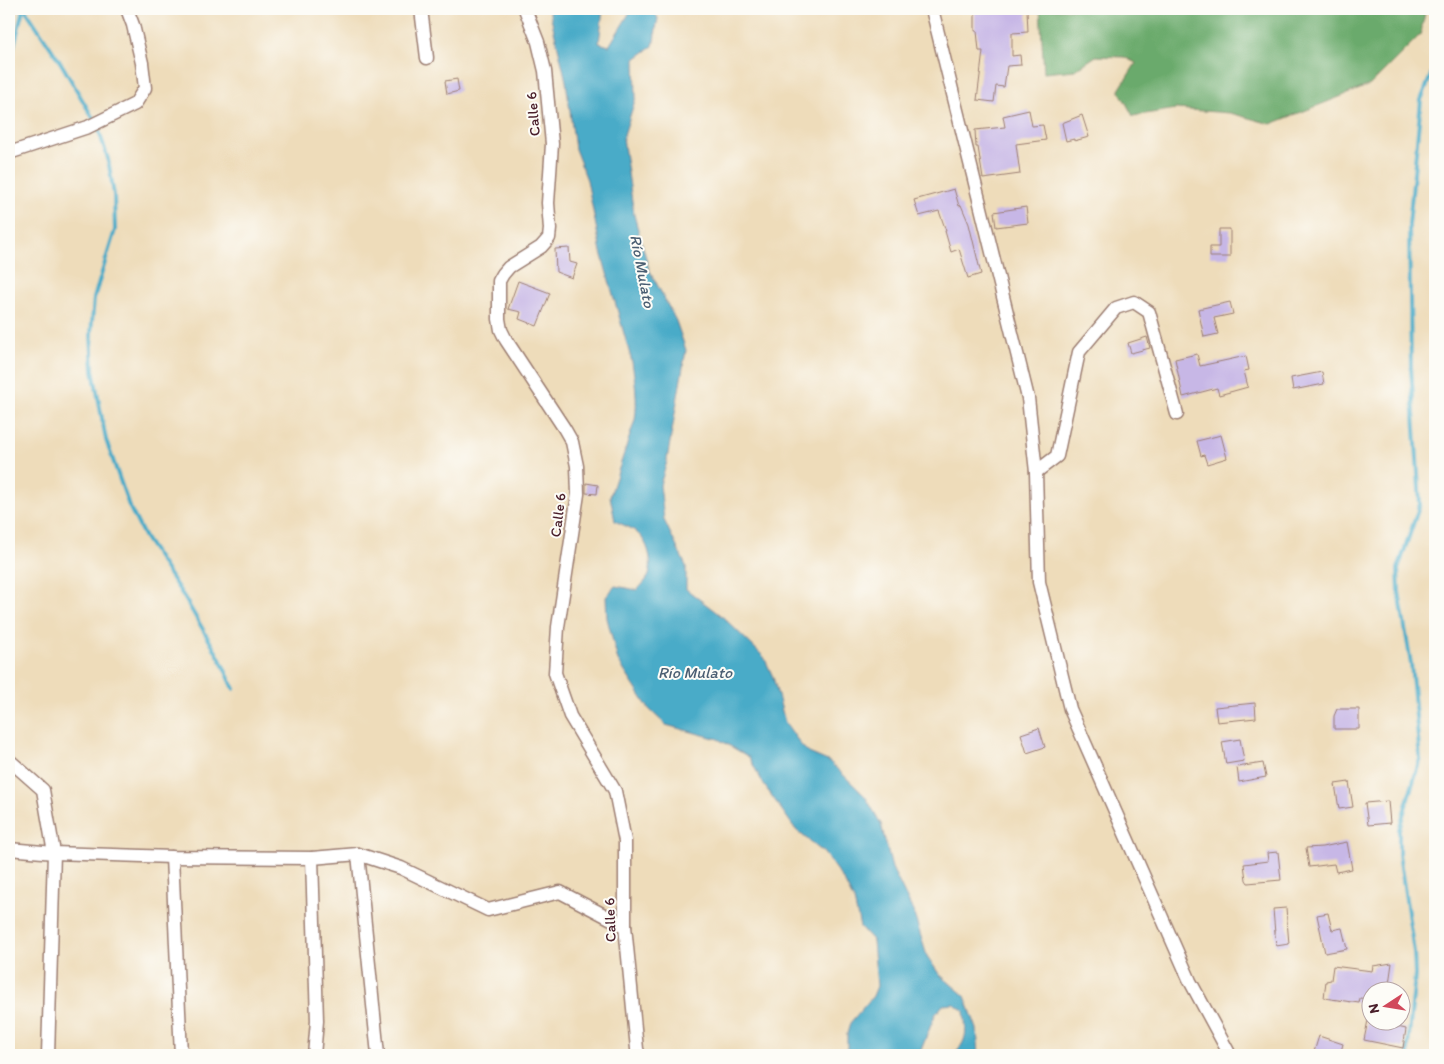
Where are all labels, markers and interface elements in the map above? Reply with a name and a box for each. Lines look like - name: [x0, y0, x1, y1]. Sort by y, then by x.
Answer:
- street label: Calle 6: [522, 91, 544, 137]
- water label: Río Mulato: [626, 233, 659, 310]
- street label: Calle 6: [546, 492, 570, 538]
- water label: Río Mulato: [658, 663, 733, 682]
- street label: Calle 6: [600, 897, 620, 942]
- north arrow: [1362, 982, 1412, 1032]
- text: N: [1364, 1002, 1383, 1015]

